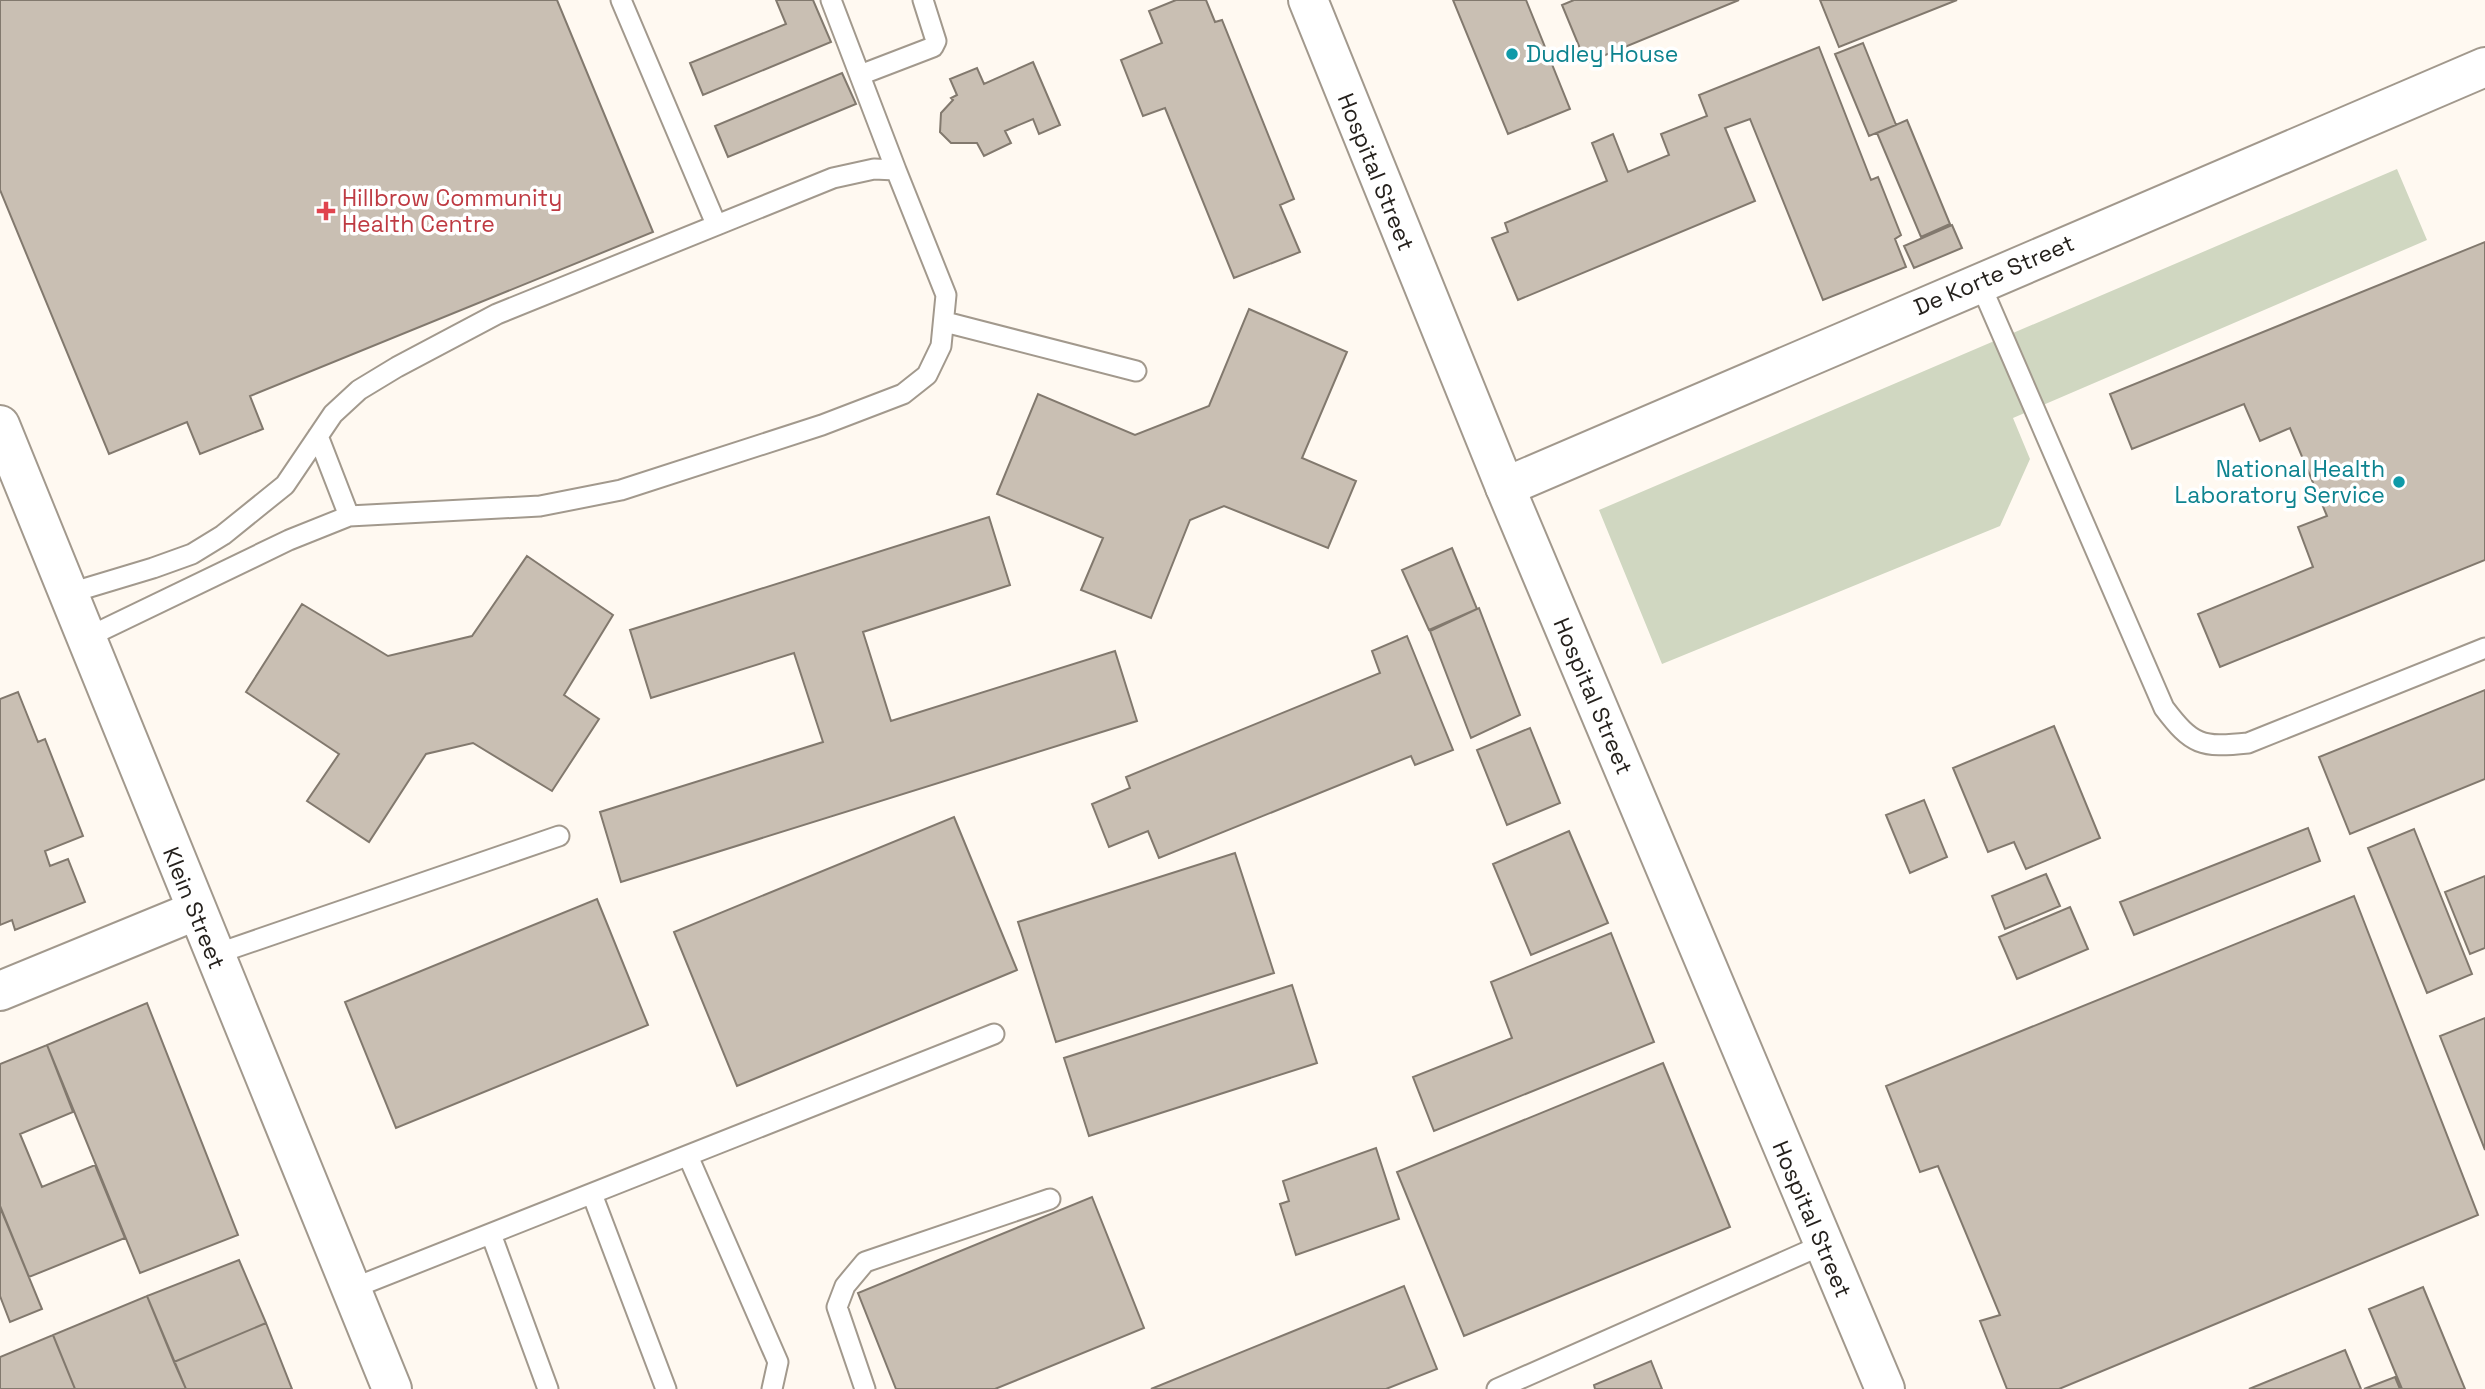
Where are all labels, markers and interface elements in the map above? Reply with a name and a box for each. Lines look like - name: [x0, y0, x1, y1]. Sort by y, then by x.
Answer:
- place label: Dudley House: [1526, 39, 1679, 69]
- marker: Dudley House: [1504, 46, 1520, 62]
- street label: Hospital Street: [1331, 89, 1421, 255]
- place label: Hillbrow Community Health Centre: [342, 183, 562, 239]
- marker: Hillbrow Community Health Centre: [316, 201, 336, 221]
- street label: De Korte Street: [1909, 228, 2079, 322]
- place label: National Health Laboratory Service: [2175, 454, 2385, 510]
- marker: National Health Laboratory Service: [2391, 474, 2407, 490]
- street label: Hospital Street: [1546, 613, 1640, 779]
- street label: Klein Street: [156, 842, 232, 974]
- street label: Hospital Street: [1765, 1136, 1859, 1302]

